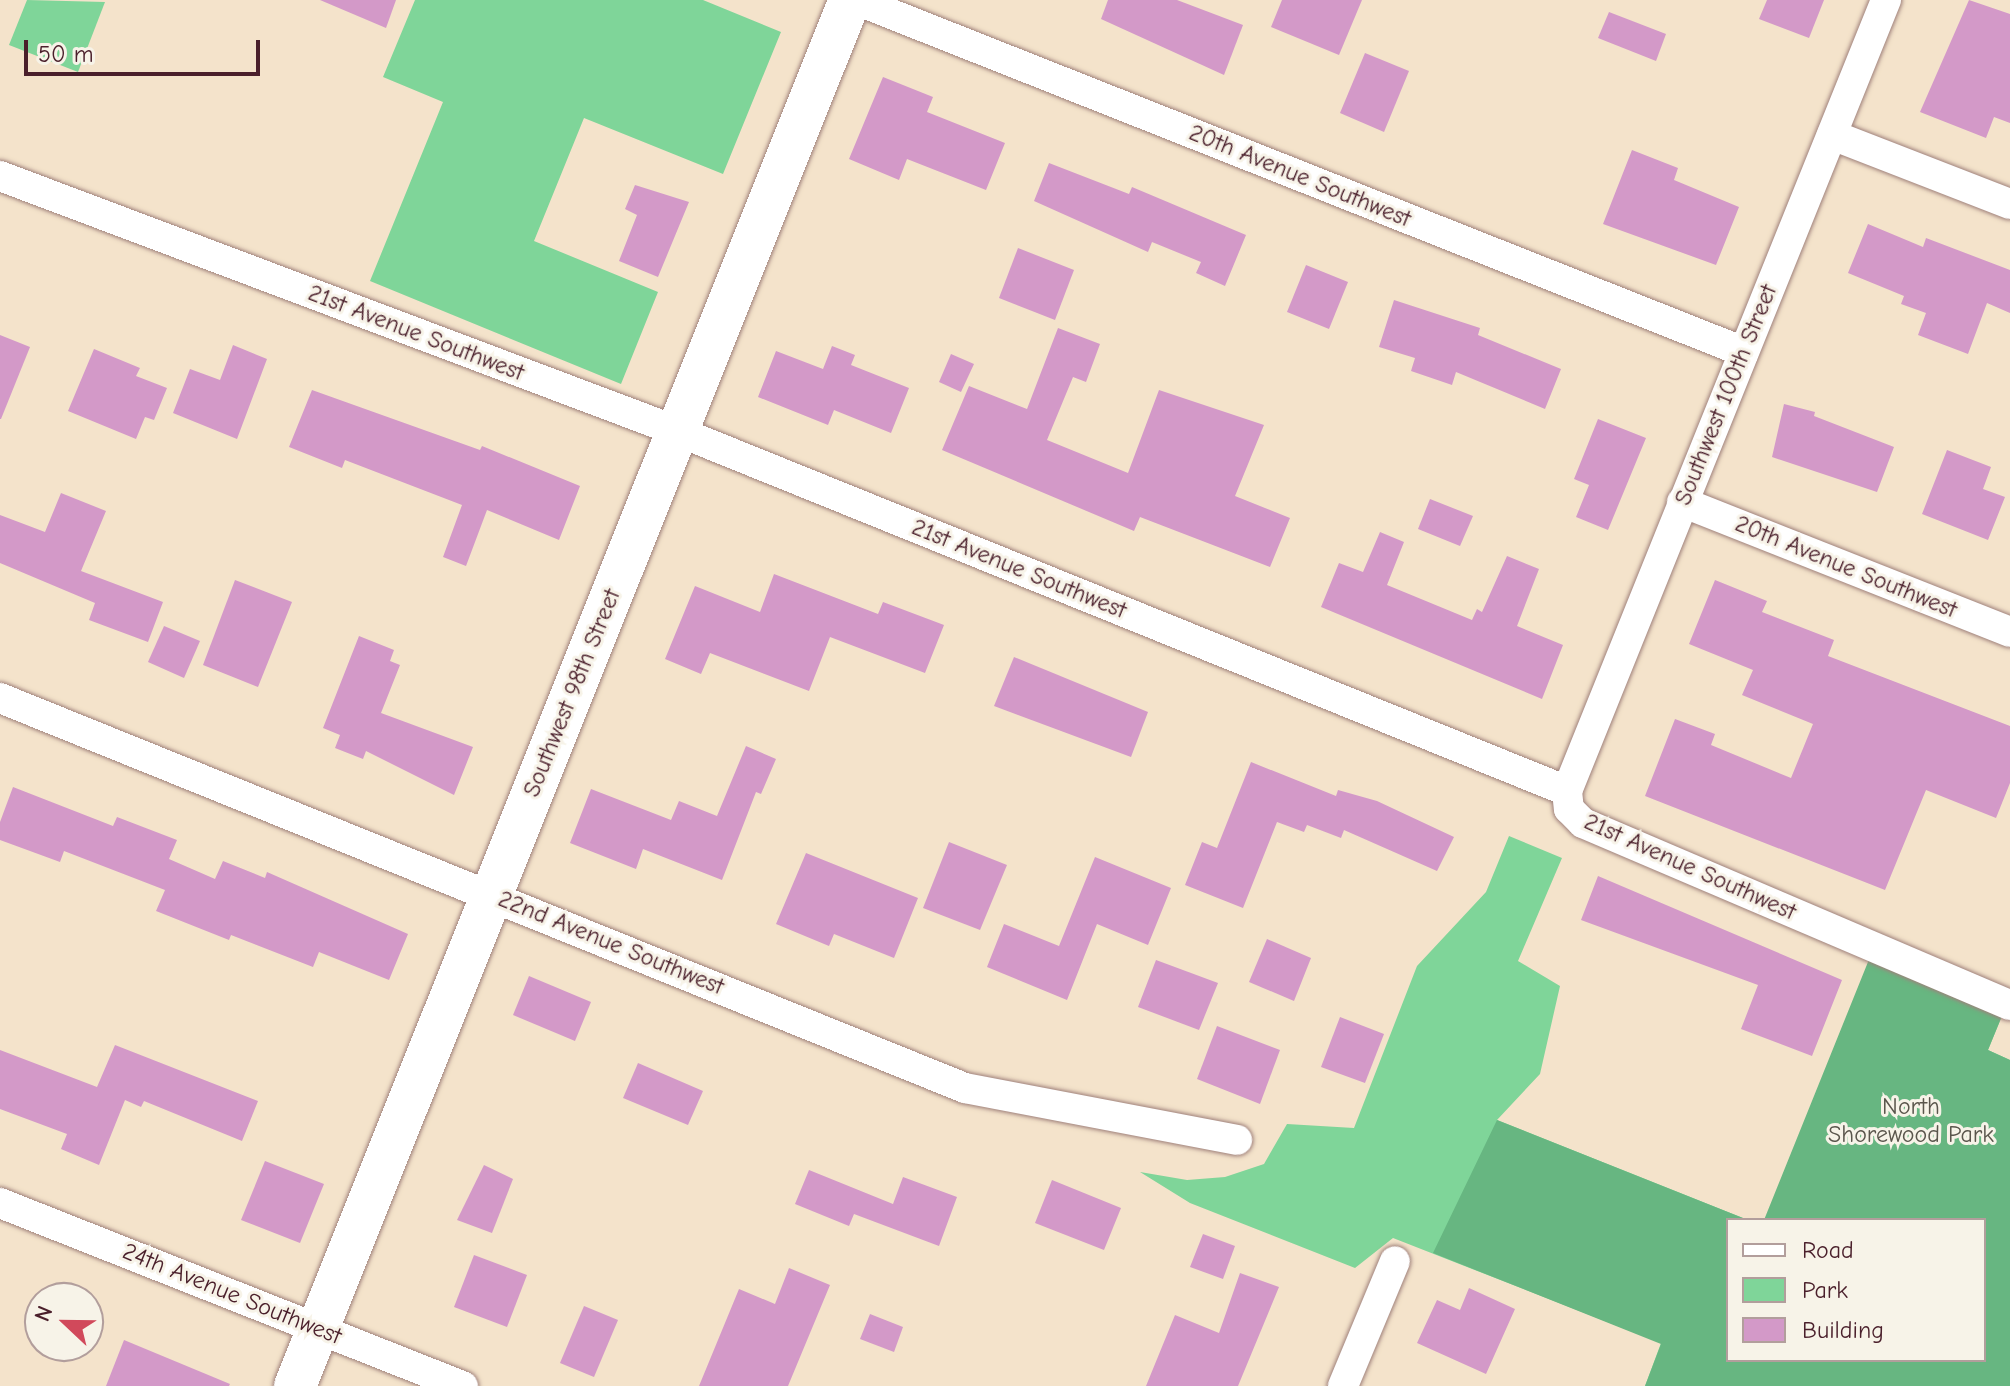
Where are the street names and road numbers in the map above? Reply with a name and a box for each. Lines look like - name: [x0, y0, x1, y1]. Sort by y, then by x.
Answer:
- street label: 20th Avenue Southwest: [1185, 118, 1415, 234]
- street label: 21st Avenue Southwest: [304, 279, 528, 387]
- street label: Southwest 100th Street: [1669, 281, 1783, 509]
- street label: 20th Avenue Southwest: [1731, 509, 1961, 625]
- street label: 21st Avenue Southwest: [908, 513, 1130, 625]
- street label: Southwest 98th Street: [517, 585, 627, 801]
- street label: 21st Avenue Southwest: [1580, 807, 1800, 927]
- street label: 22nd Avenue Southwest: [494, 885, 728, 1001]
- street label: 24th Avenue Southwest: [118, 1237, 346, 1351]

